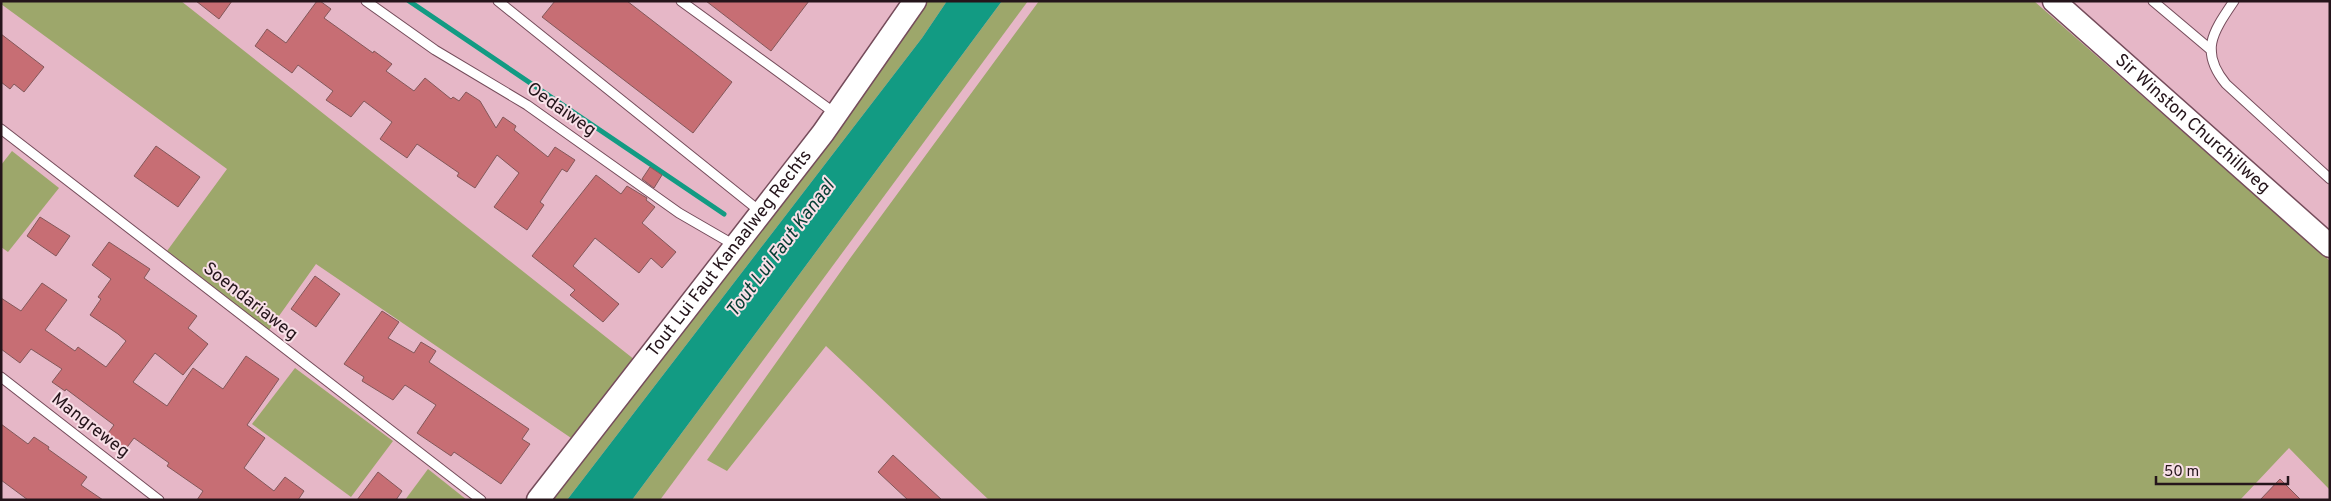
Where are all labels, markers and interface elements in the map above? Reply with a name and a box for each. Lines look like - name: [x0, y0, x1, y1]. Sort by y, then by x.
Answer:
- street label: Sir Winston Churchillweg: [2110, 49, 2275, 199]
- street label: Oedaiweg: [522, 78, 600, 142]
- street label: Tout Lui Faut Kanaalweg Rechts: [642, 145, 817, 362]
- water label: Tout Lui Faut Kanaal: [721, 175, 841, 323]
- street label: Soendariaweg: [198, 258, 302, 346]
- street label: Mangreweg: [46, 388, 134, 464]
- scale bar: [2156, 454, 2288, 486]
- text: 50 m: [2164, 463, 2199, 482]

